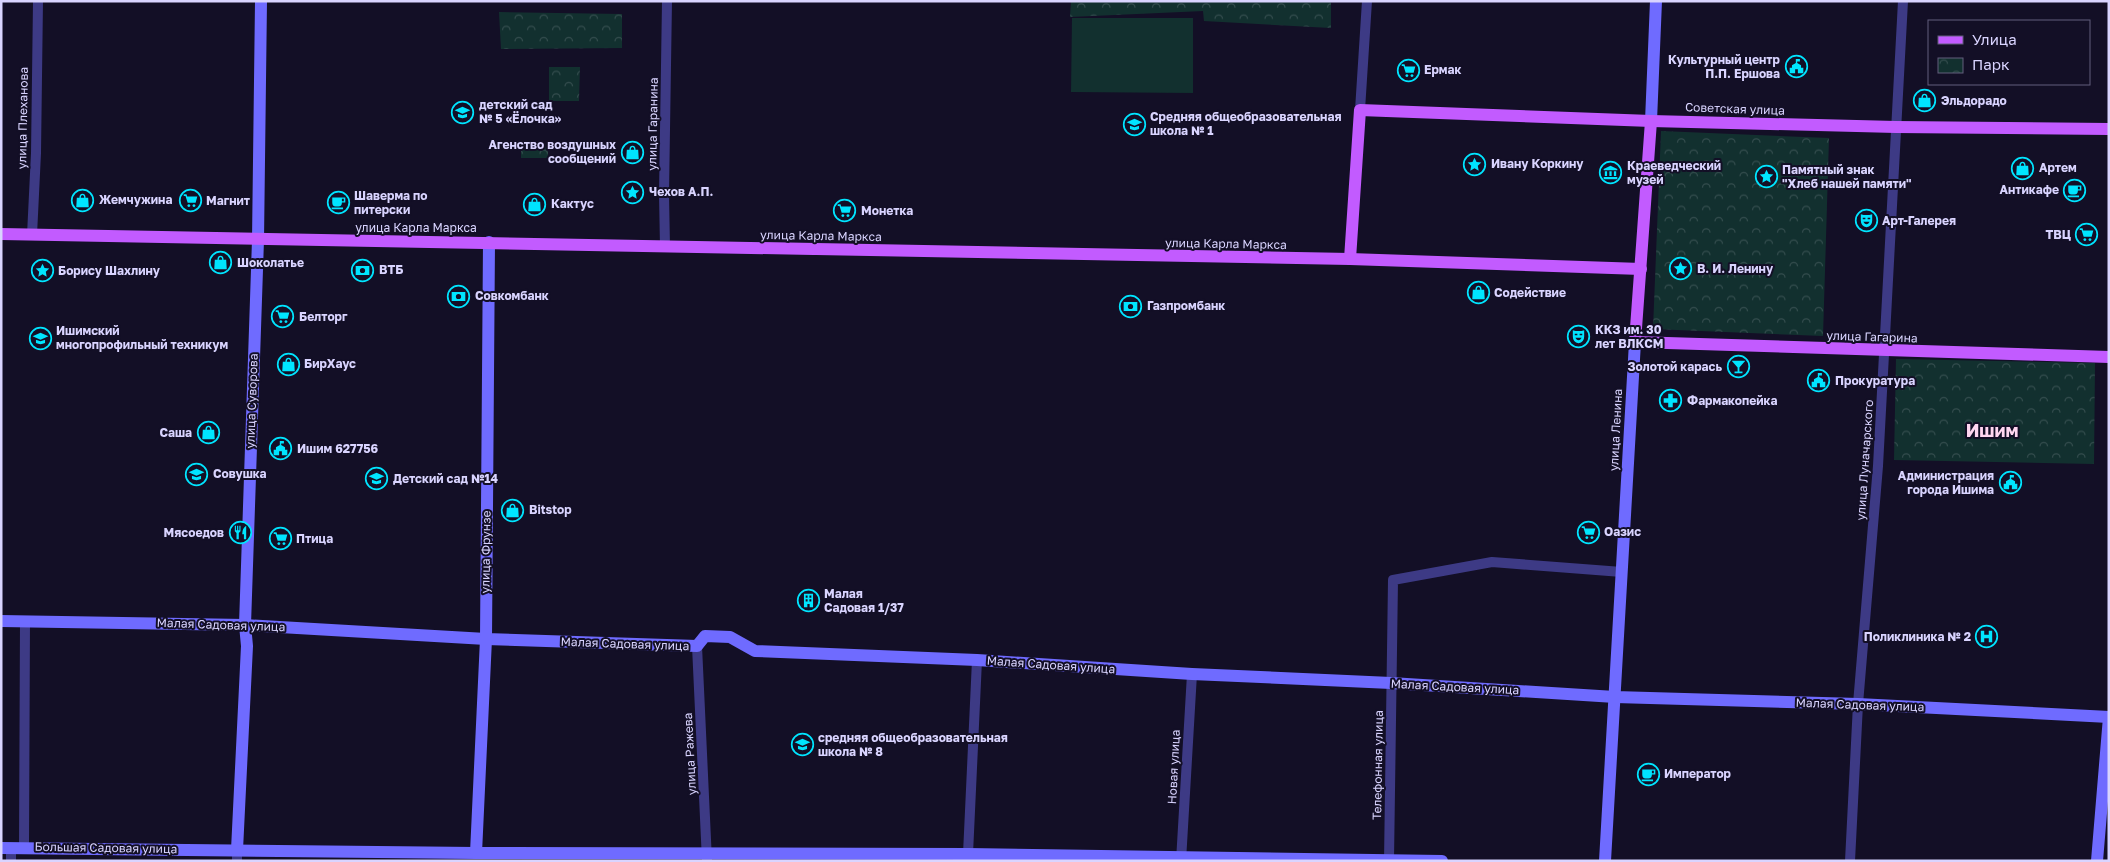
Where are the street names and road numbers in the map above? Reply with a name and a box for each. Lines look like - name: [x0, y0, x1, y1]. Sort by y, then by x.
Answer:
- street label: улица Плеханова: [14, 67, 31, 169]
- street label: улица Гаранина: [644, 77, 661, 171]
- street label: Советская улица: [1685, 99, 1785, 118]
- street label: улица Карла Маркса: [355, 220, 477, 235]
- street label: улица Карла Маркса: [760, 227, 882, 244]
- street label: улица Карла Маркса: [1165, 235, 1287, 252]
- street label: улица Гагарина: [1826, 327, 1918, 346]
- street label: улица Суворова: [242, 353, 261, 449]
- street label: улица Ленина: [1606, 388, 1625, 472]
- street label: улица Луначарского: [1853, 399, 1876, 521]
- street label: улица Фрунзе: [477, 510, 494, 594]
- street label: Малая Садовая улица: [156, 615, 286, 634]
- street label: Малая Садовая улица: [560, 634, 690, 653]
- street label: Малая Садовая улица: [986, 653, 1116, 676]
- street label: Малая Садовая улица: [1390, 676, 1520, 697]
- street label: Малая Садовая улица: [1795, 695, 1925, 714]
- street label: Телефонная улица: [1369, 710, 1386, 820]
- street label: улица Ражева: [680, 712, 699, 796]
- street label: Новая улица: [1164, 729, 1183, 805]
- street label: Большая Садовая улица: [35, 839, 177, 856]

